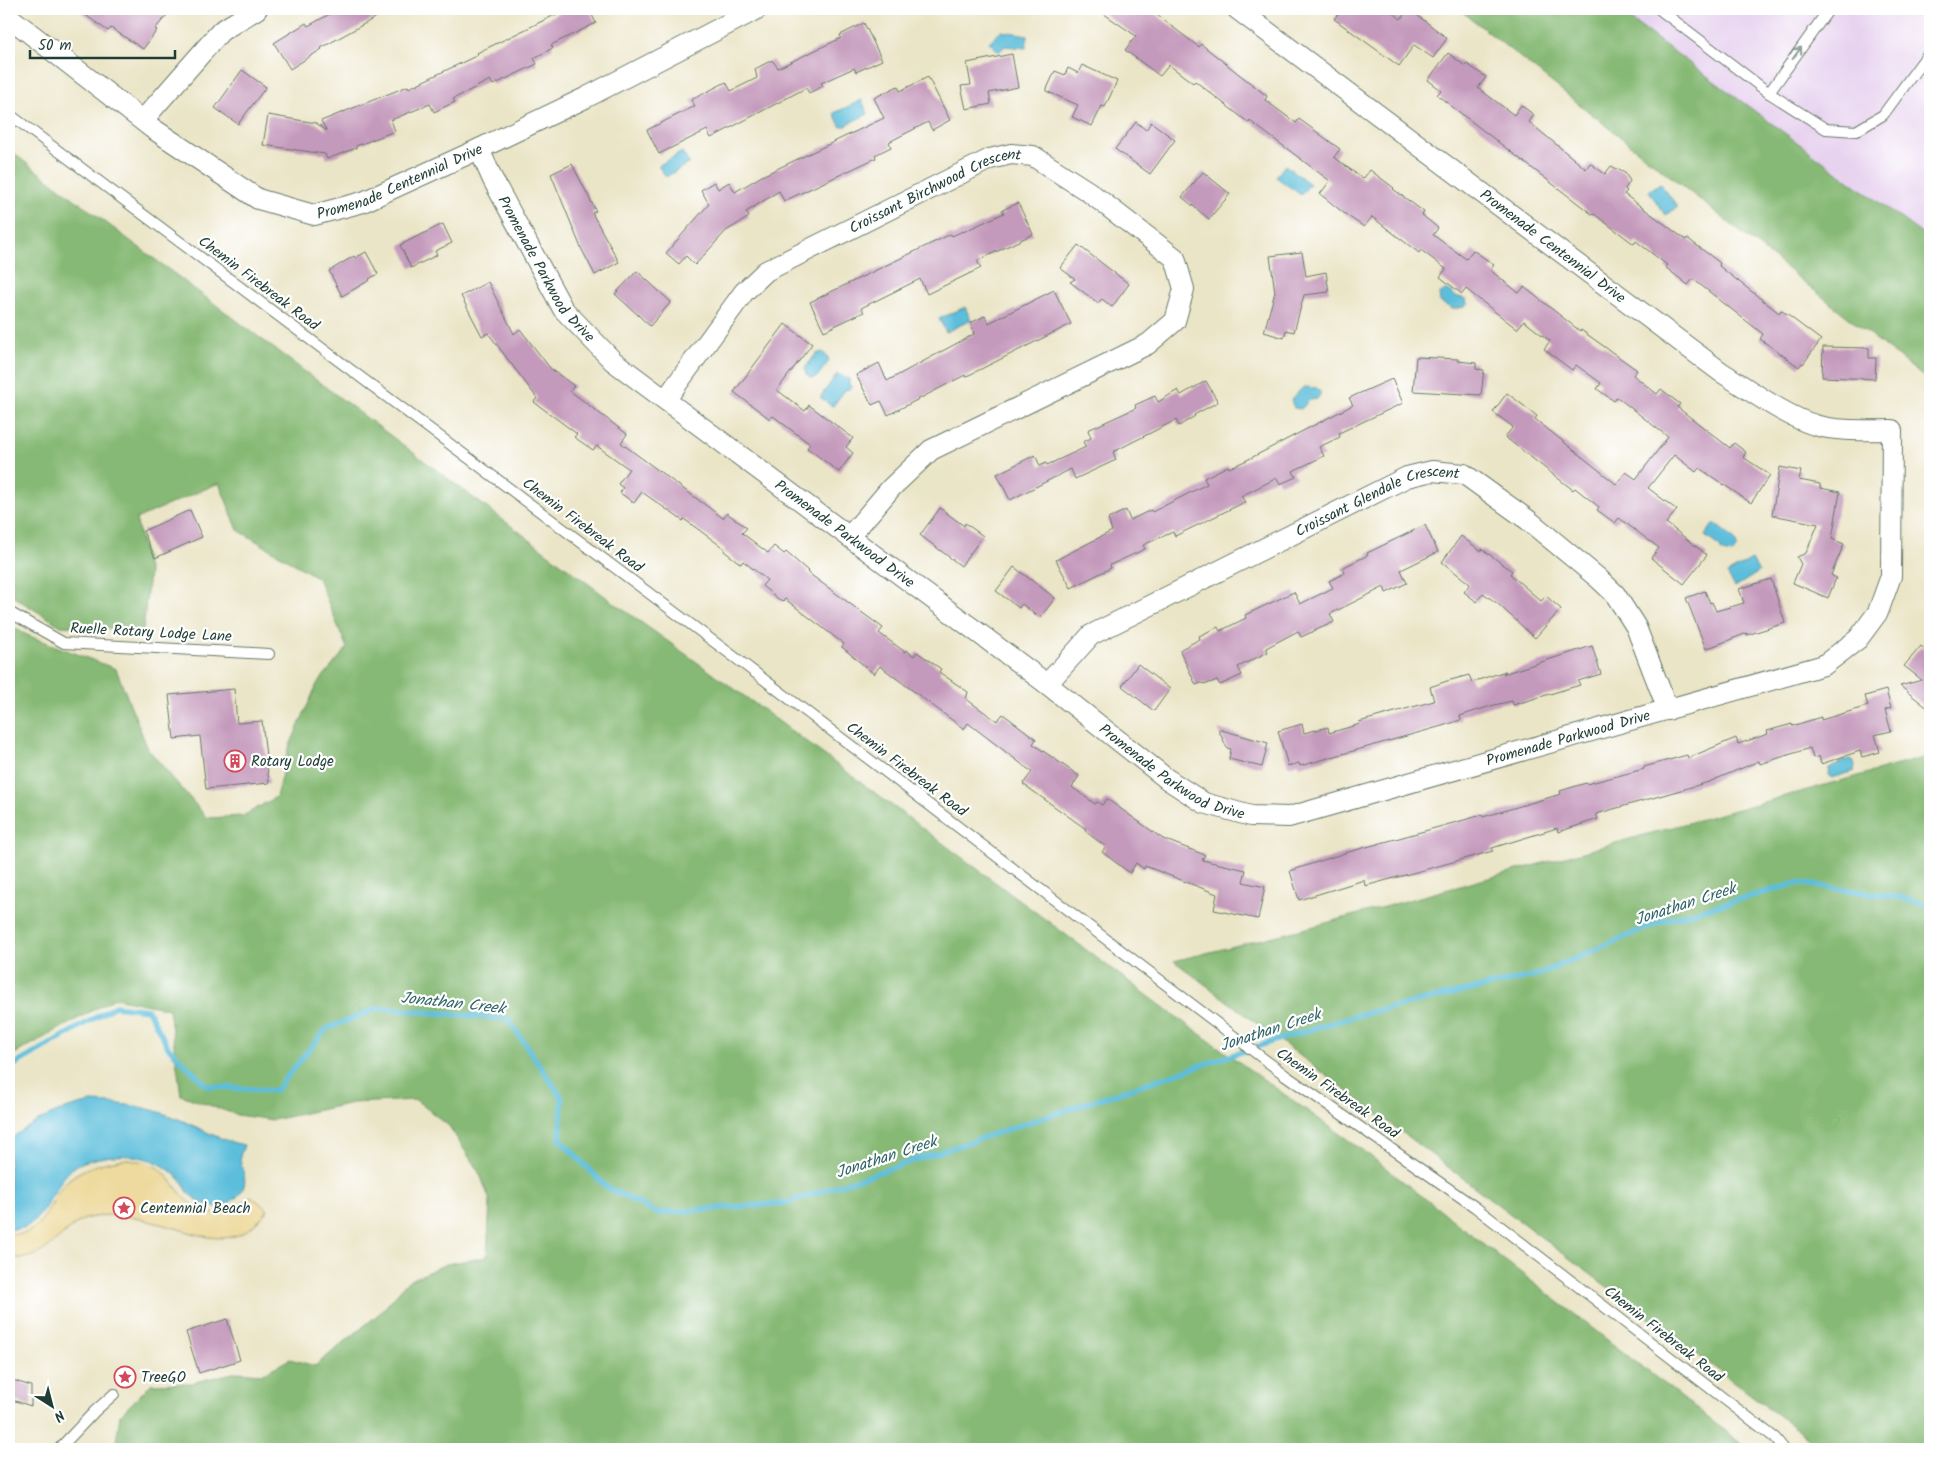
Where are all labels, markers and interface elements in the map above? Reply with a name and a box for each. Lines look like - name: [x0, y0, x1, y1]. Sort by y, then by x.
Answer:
- scale bar: [30, 28, 175, 60]
- text: 50 m: [38, 34, 72, 58]
- one-way arrow: [1792, 47, 1803, 60]
- street label: Promenade Centennial Drive: [314, 138, 487, 227]
- street label: Croissant Birchwood Crescent: [845, 143, 1023, 241]
- street label: Promenade Centennial Drive: [1474, 184, 1631, 310]
- street label: Promenade Parkwood Drive: [491, 192, 600, 349]
- street label: Chemin Firebreak Road: [193, 230, 324, 338]
- street label: Croissant Glendale Crescent: [1291, 460, 1461, 544]
- street label: Chemin Firebreak Road: [517, 472, 648, 580]
- street label: Promenade Parkwood Drive: [769, 474, 920, 595]
- street label: Ruelle Rotary Lodge Lane: [70, 617, 232, 649]
- street label: Promenade Parkwood Drive: [1483, 704, 1654, 773]
- street label: Chemin Firebreak Road: [841, 716, 972, 824]
- street label: Promenade Parkwood Drive: [1093, 718, 1247, 827]
- building icon: Rotary Lodge: [223, 749, 247, 773]
- place label: Rotary Lodge: [251, 750, 334, 774]
- water label: Jonathan Creek: [1632, 876, 1742, 933]
- water label: Jonathan Creek: [399, 986, 509, 1022]
- water label: Jonathan Creek: [1217, 1002, 1327, 1059]
- street label: Chemin Firebreak Road: [1271, 1042, 1405, 1146]
- water label: Jonathan Creek: [833, 1129, 943, 1186]
- place icon: Centennial Beach: [112, 1196, 136, 1220]
- place label: Centennial Beach: [140, 1197, 251, 1221]
- street label: Chemin Firebreak Road: [1598, 1280, 1729, 1390]
- place icon: TreeGO: [113, 1365, 137, 1389]
- place label: TreeGO: [141, 1366, 186, 1390]
- north arrow: [28, 1380, 78, 1430]
- text: N: [49, 1404, 69, 1427]

